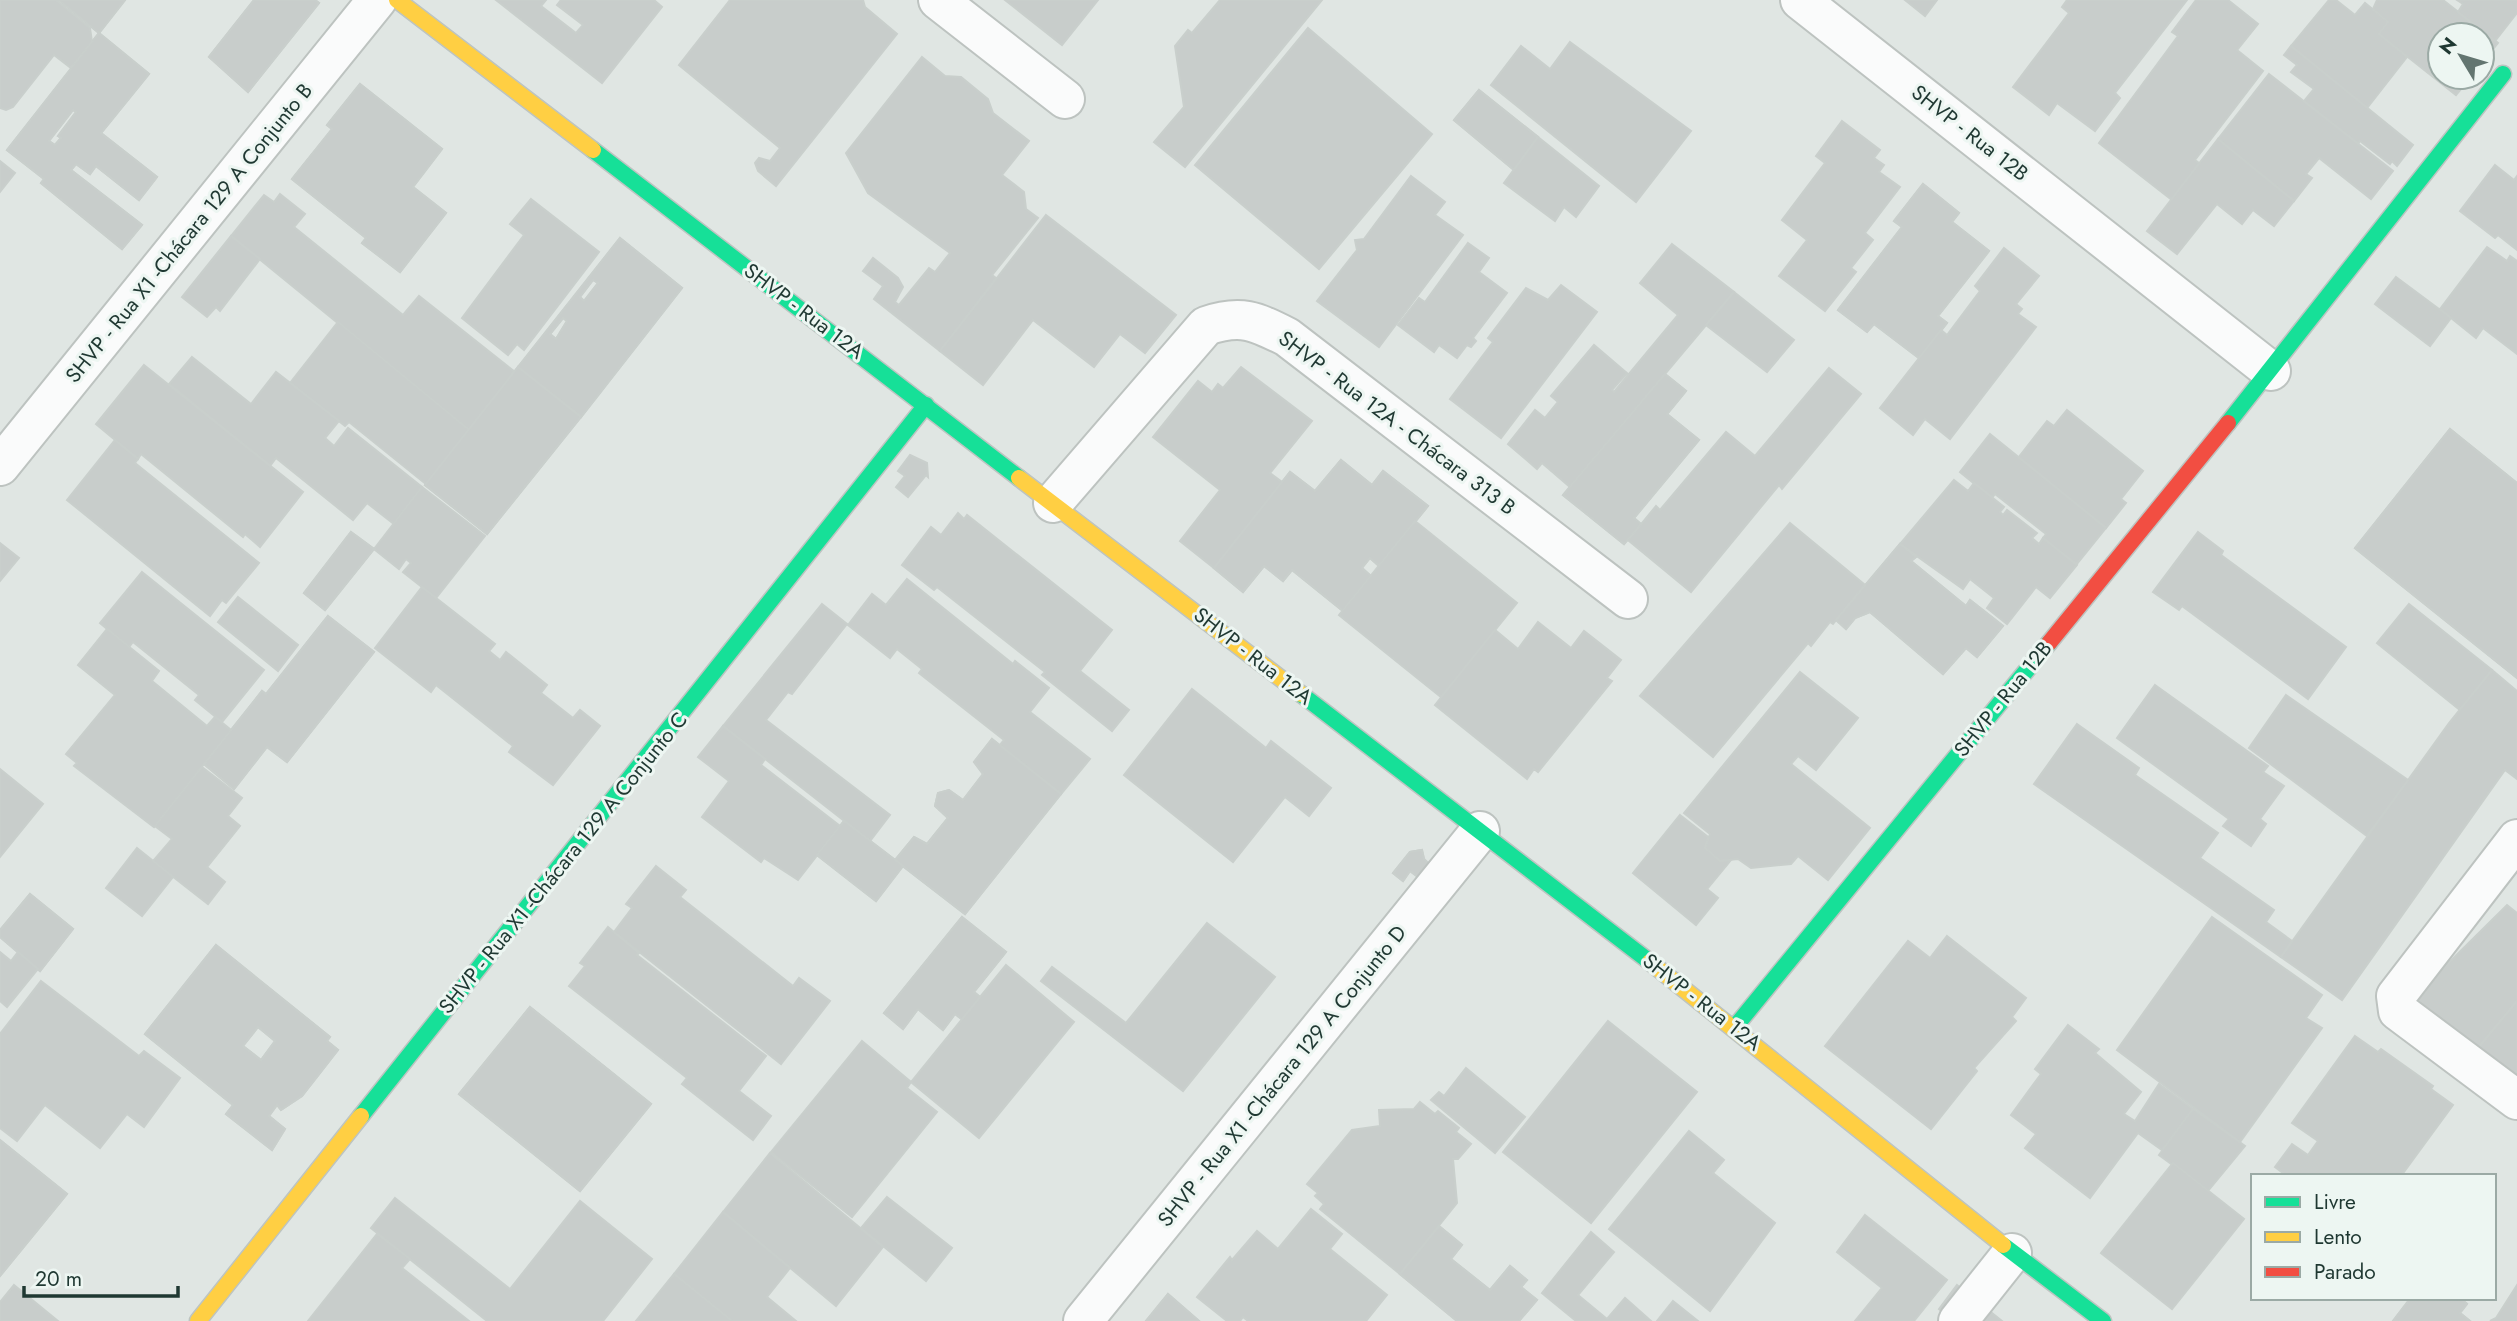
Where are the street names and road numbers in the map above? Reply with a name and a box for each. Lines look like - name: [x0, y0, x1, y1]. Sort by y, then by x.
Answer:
- street label: SHVP - Rua X1 -Chácara 129 A Conjunto B: [58, 77, 320, 389]
- street label: SHVP - Rua 12B: [1905, 78, 2035, 188]
- street label: SHVP - Rua 12A: [738, 256, 870, 366]
- street label: SHVP - Rua 12A - Chácara 313 B: [1272, 324, 1522, 522]
- street label: SHVP - Rua 12A: [1187, 600, 1319, 712]
- street label: SHVP - Rua 12B: [1947, 635, 2059, 763]
- street label: SHVP - Rua X1 -Chácara 129 A Conjunto C: [432, 706, 694, 1020]
- street label: SHVP - Rua X1 -Chácara 129 A Conjunto D: [1151, 919, 1413, 1233]
- street label: SHVP - Rua 12A: [1636, 946, 1768, 1058]

